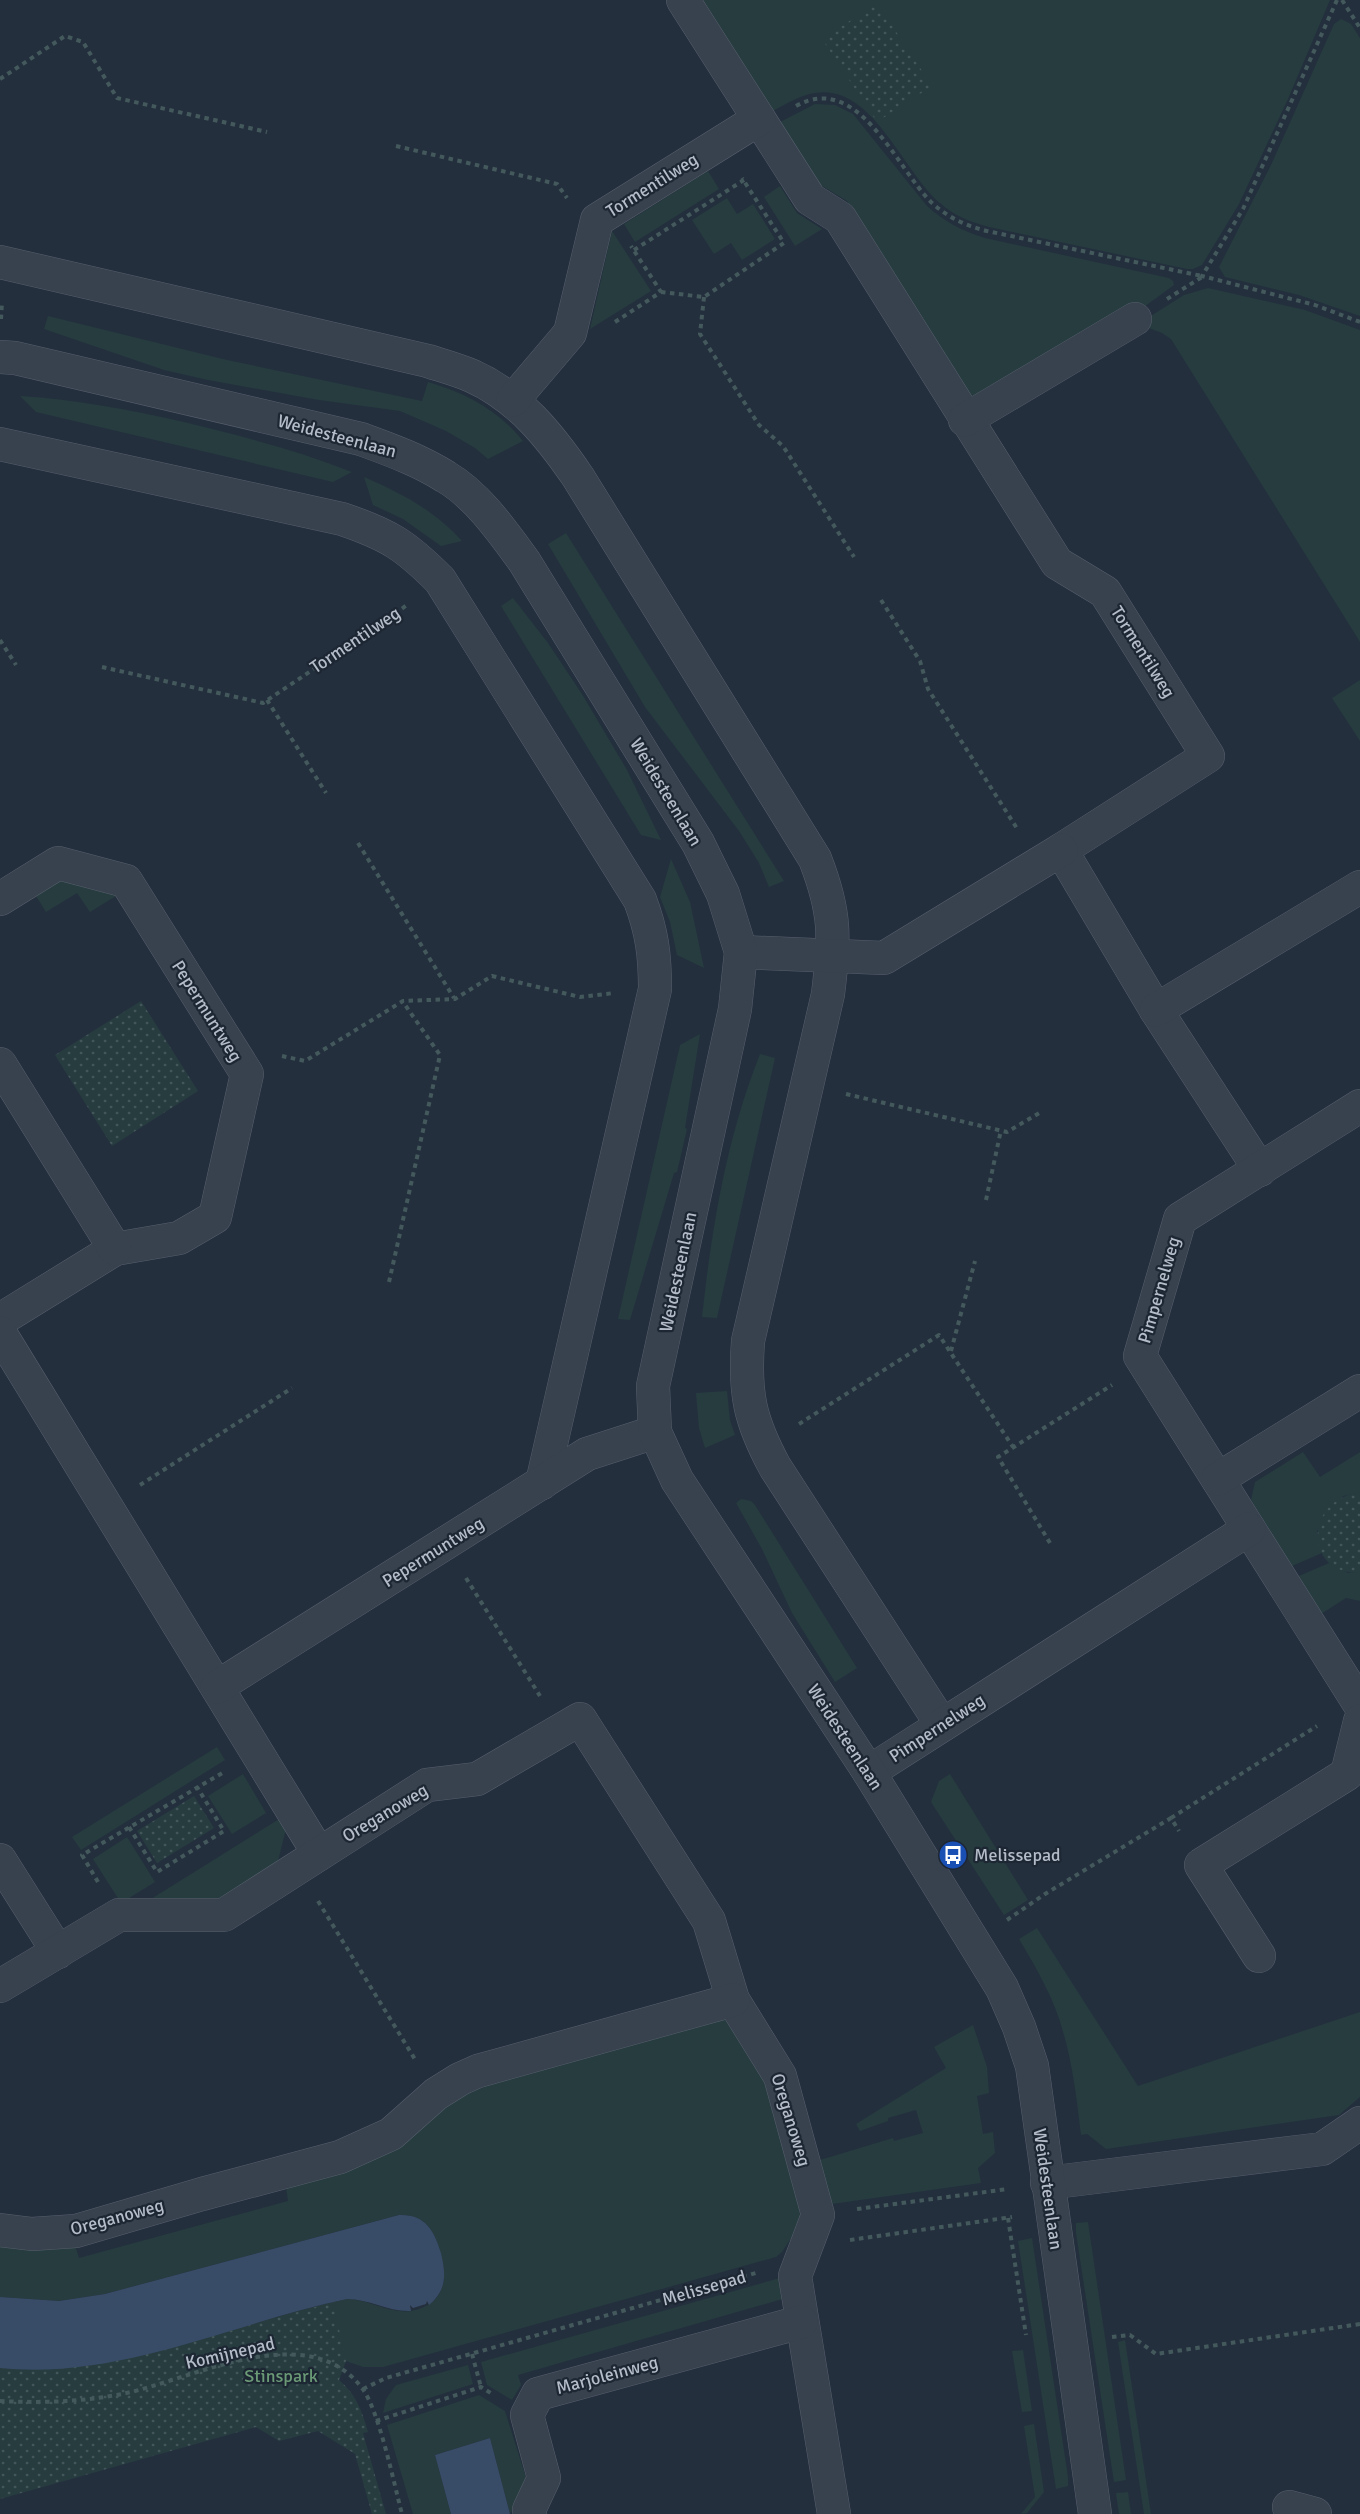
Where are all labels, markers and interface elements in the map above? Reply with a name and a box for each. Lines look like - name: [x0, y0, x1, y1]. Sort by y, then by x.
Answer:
- street label: Tormentilweg: [602, 148, 702, 222]
- street label: Weidesteenlaan: [275, 410, 399, 462]
- street label: Tormentilweg: [306, 602, 404, 678]
- street label: Tormentilweg: [1106, 602, 1180, 702]
- street label: Weidesteenlaan: [625, 734, 707, 850]
- street label: Pepermuntweg: [167, 956, 247, 1066]
- street label: Weidesteenlaan: [655, 1210, 701, 1334]
- street label: Pimpernelweg: [1133, 1234, 1185, 1346]
- street label: Pepermuntweg: [378, 1512, 488, 1592]
- street label: Weidesteenlaan: [802, 1680, 888, 1794]
- street label: Pimpernelweg: [885, 1689, 989, 1767]
- street label: Oreganoweg: [338, 1779, 432, 1847]
- bus stop icon: Melissepad: [937, 1839, 969, 1871]
- place label: Melissepad: [974, 1844, 1061, 1866]
- street label: Oreganoweg: [766, 2071, 816, 2169]
- street label: Weidesteenlaan: [1029, 2127, 1067, 2251]
- street label: Oreganoweg: [68, 2194, 166, 2240]
- street label: Melissepad: [659, 2266, 749, 2310]
- street label: Komijnepad: [183, 2332, 277, 2374]
- street label: Marjoleinweg: [554, 2351, 660, 2399]
- park label: Stinspark: [244, 2365, 318, 2387]

